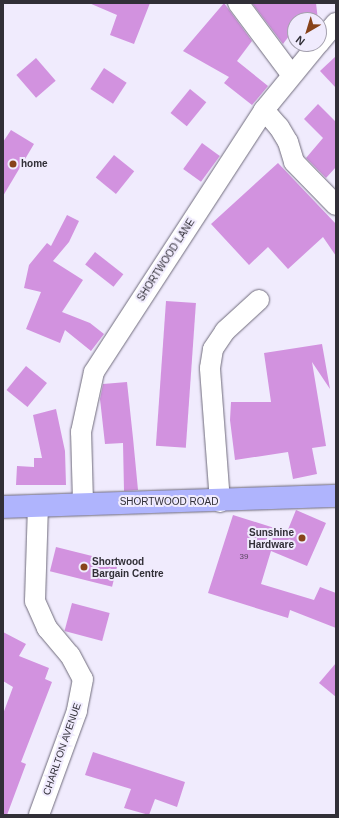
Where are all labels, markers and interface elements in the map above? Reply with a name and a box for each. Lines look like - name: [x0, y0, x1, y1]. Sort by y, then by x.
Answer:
- north arrow: [287, 12, 327, 52]
- text: N: [293, 33, 307, 48]
- place label: home: [21, 158, 48, 170]
- marker: home: [8, 159, 18, 169]
- street label: SHORTWOOD LANE: [135, 217, 197, 303]
- street label: SHORTWOOD ROAD: [120, 496, 218, 508]
- place label: Sunshine Hardware: [248, 526, 294, 550]
- marker: Sunshine Hardware: [297, 533, 307, 543]
- house number: 39: [240, 552, 248, 562]
- place label: Shortwood Bargain Centre: [92, 555, 164, 578]
- marker: Shortwood Bargain Centre: [79, 562, 89, 572]
- street label: CHARLTON AVENUE: [40, 701, 84, 797]

